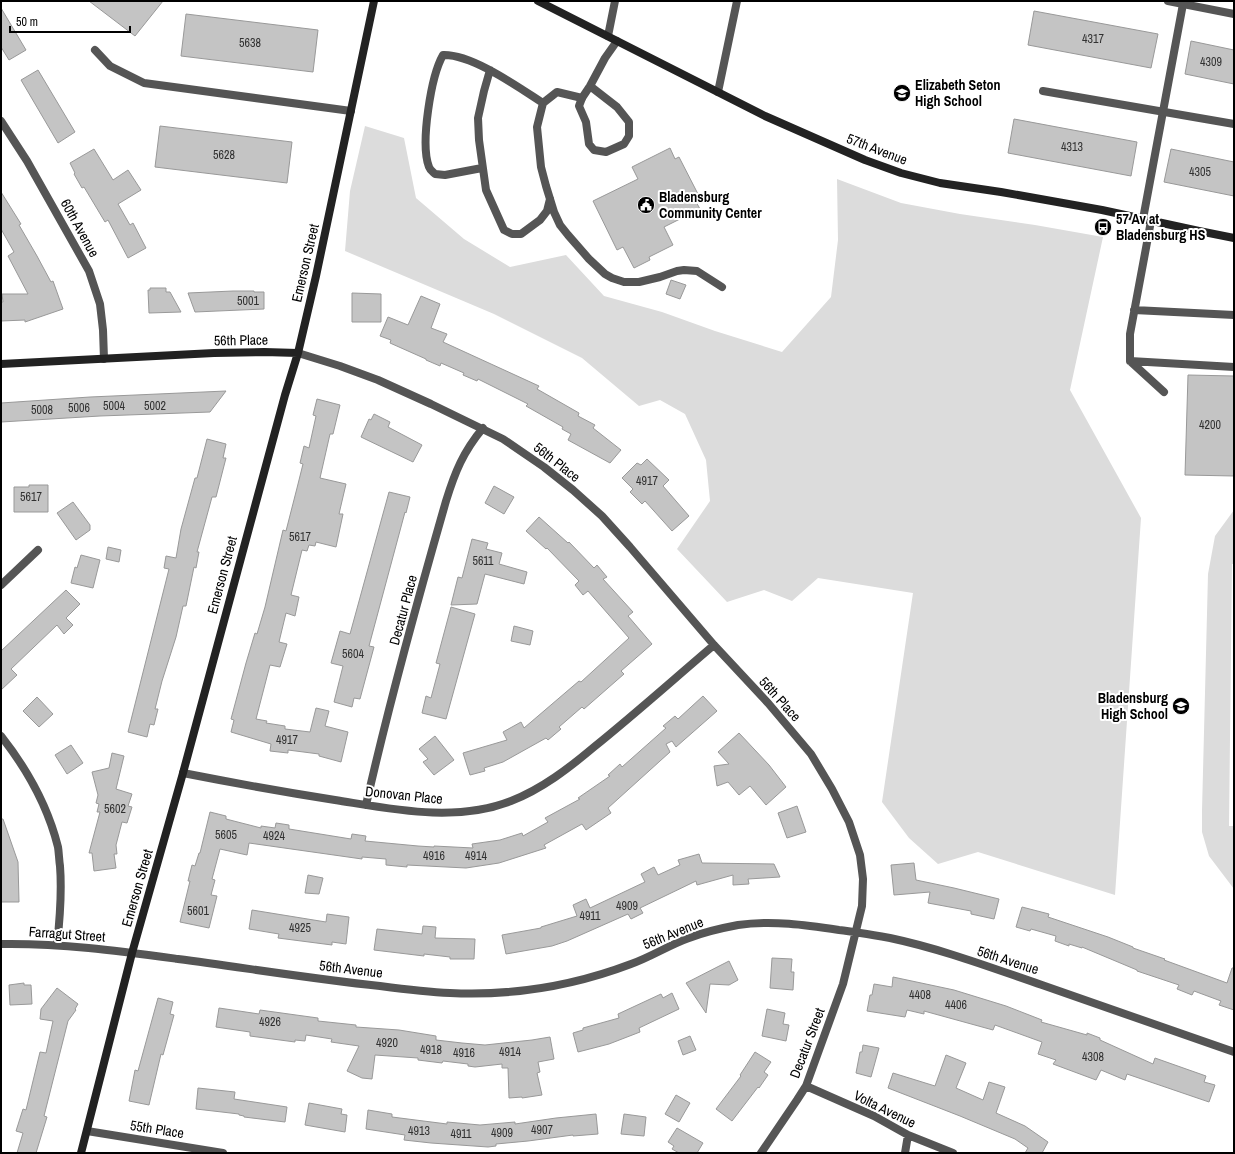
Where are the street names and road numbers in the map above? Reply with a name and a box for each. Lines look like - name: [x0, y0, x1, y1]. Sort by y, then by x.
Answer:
- street label: 57th Avenue: [844, 129, 910, 169]
- street label: 60th Avenue: [57, 196, 103, 260]
- street label: Emerson Street: [287, 222, 323, 304]
- street label: 56th Place: [214, 331, 268, 349]
- street label: 56th Place: [530, 438, 584, 486]
- street label: Emerson Street: [203, 534, 241, 616]
- street label: Decatur Place: [385, 573, 421, 647]
- street label: 56th Place: [755, 673, 805, 725]
- street label: Donovan Place: [364, 782, 444, 808]
- street label: Emerson Street: [117, 847, 157, 929]
- street label: 56th Avenue: [640, 913, 706, 953]
- street label: Farragut Street: [28, 922, 106, 946]
- street label: 56th Avenue: [975, 942, 1041, 978]
- street label: 56th Avenue: [318, 956, 384, 982]
- street label: Decatur Street: [785, 1005, 829, 1081]
- street label: Volta Avenue: [851, 1086, 919, 1132]
- street label: 55th Place: [129, 1116, 185, 1142]

